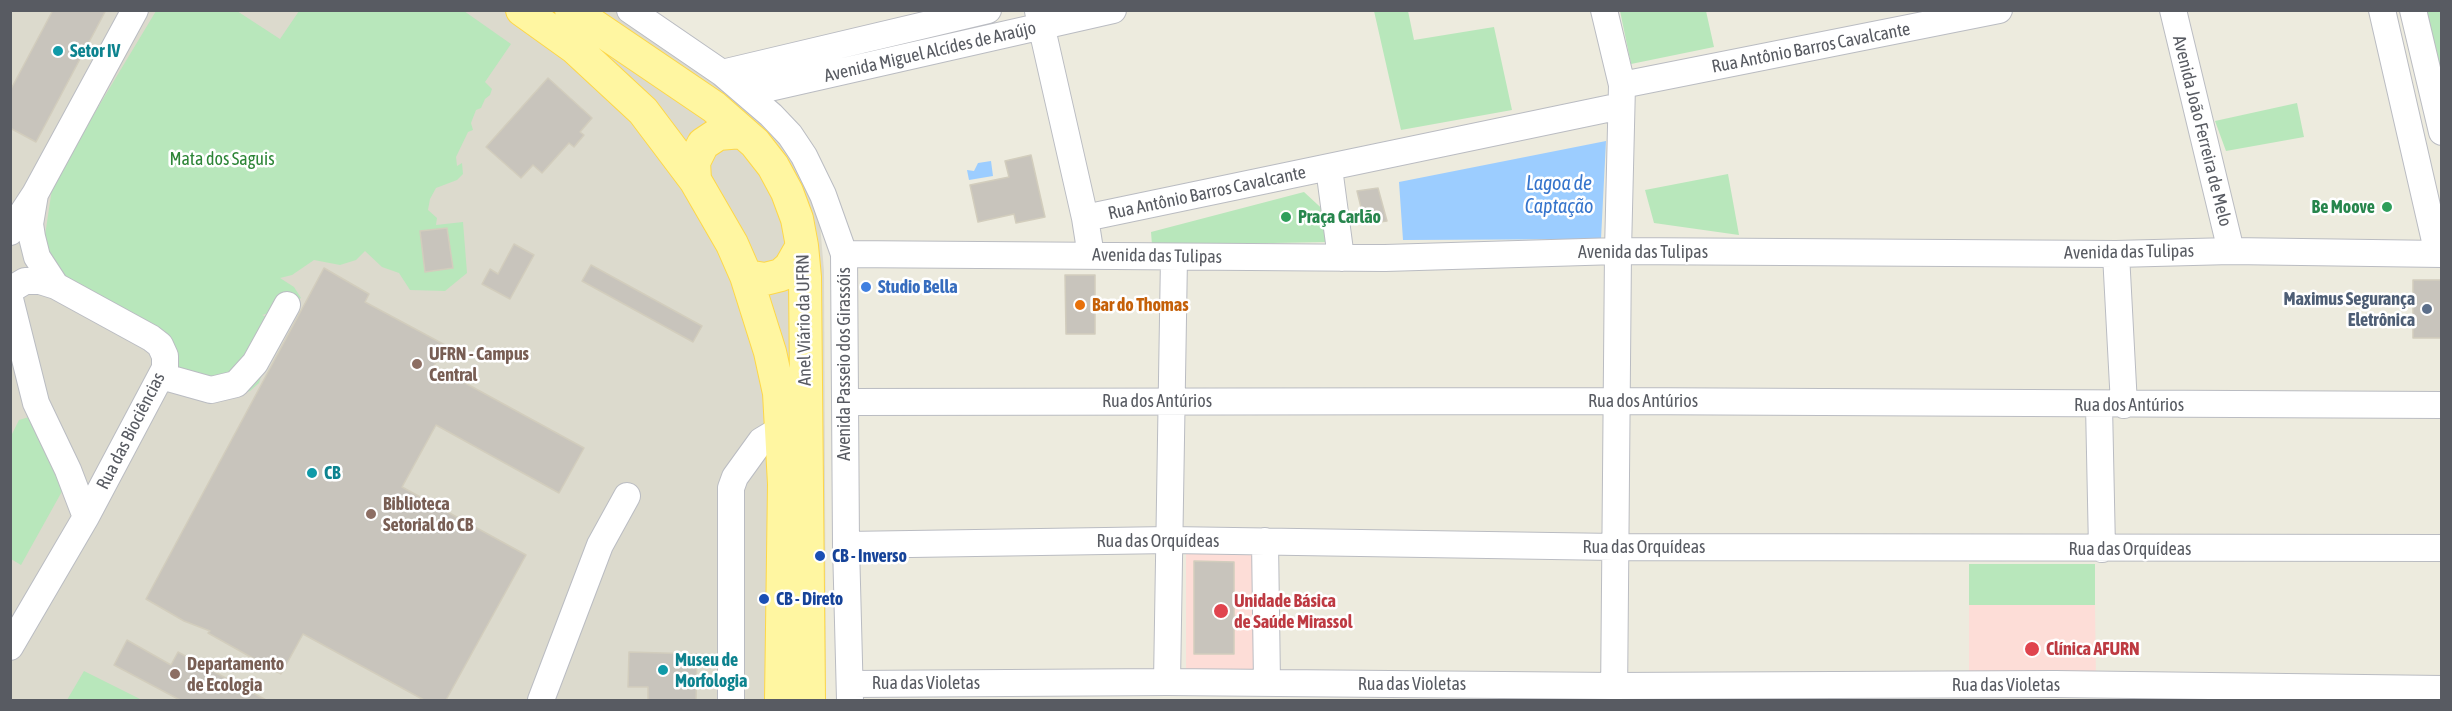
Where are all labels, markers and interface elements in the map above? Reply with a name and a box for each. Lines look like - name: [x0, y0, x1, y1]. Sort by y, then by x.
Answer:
- street label: Avenida Miguel Alcídes de Araújo: [822, 17, 1038, 87]
- street label: Rua Antônio Barros Cavalcante: [1710, 18, 1912, 78]
- street label: Avenida João Ferreira de Melo: [2168, 33, 2236, 229]
- place label: Setor IV: [70, 40, 120, 62]
- marker: Setor IV: [51, 44, 65, 58]
- park label: Mata dos Saguis: [169, 148, 275, 170]
- street label: Rua Antônio Barros Cavalcante: [1106, 161, 1308, 225]
- water label: Lagoa de Captação: [1525, 172, 1593, 219]
- place label: Be Moove: [2312, 196, 2375, 218]
- marker: Be Moove: [2380, 200, 2394, 214]
- place label: Praça Carlão: [1298, 206, 1381, 228]
- marker: Praça Carlão: [1279, 210, 1293, 224]
- street label: Avenida das Tulipas: [2064, 240, 2194, 264]
- street label: Avenida das Tulipas: [1578, 241, 1708, 263]
- street label: Avenida das Tulipas: [1092, 244, 1222, 268]
- street label: Anel Viário da UFRN: [792, 254, 816, 386]
- street label: Avenida Passeio dos Girassóis: [833, 267, 855, 461]
- place label: Studio Bella: [878, 276, 958, 298]
- marker: Studio Bella: [859, 280, 873, 294]
- place label: Maximus Segurança Eletrônica: [2283, 288, 2415, 330]
- place label: Bar do Thomas: [1092, 294, 1189, 316]
- marker: Bar do Thomas: [1073, 298, 1087, 312]
- marker: Maximus Segurança Eletrônica: [2420, 302, 2434, 316]
- place label: UFRN - Campus Central: [429, 343, 529, 386]
- marker: UFRN - Campus Central: [410, 357, 424, 371]
- street label: Rua das Biociências: [92, 369, 170, 493]
- street label: Rua dos Antúrios: [1102, 390, 1212, 412]
- street label: Rua dos Antúrios: [1588, 390, 1698, 412]
- street label: Rua dos Antúrios: [2074, 394, 2184, 416]
- place label: CB: [324, 462, 341, 484]
- marker: CB: [305, 466, 319, 480]
- place label: Biblioteca Setorial do CB: [383, 493, 473, 536]
- marker: Biblioteca Setorial do CB: [364, 507, 378, 521]
- street label: Rua das Orquídeas: [1097, 530, 1219, 552]
- street label: Rua das Orquídeas: [1583, 536, 1705, 558]
- street label: Rua das Orquídeas: [2069, 538, 2191, 560]
- place label: CB - Inverso: [832, 545, 907, 567]
- marker: CB - Inverso: [813, 549, 827, 563]
- place label: CB - Direto: [776, 588, 843, 610]
- place label: Unidade Básica de Saúde Mirassol: [1234, 590, 1352, 632]
- marker: CB - Direto: [757, 592, 771, 606]
- marker: Unidade Básica de Saúde Mirassol: [1212, 602, 1230, 620]
- place label: Clínica AFURN: [2046, 638, 2140, 660]
- marker: Clínica AFURN: [2023, 640, 2041, 658]
- place label: Museu de Morfologia: [675, 649, 747, 692]
- place label: Departamento de Ecologia: [187, 653, 284, 696]
- marker: Museu de Morfologia: [656, 663, 670, 677]
- marker: Departamento de Ecologia: [168, 667, 182, 681]
- street label: Rua das Violetas: [872, 672, 980, 694]
- street label: Rua das Violetas: [1358, 673, 1466, 695]
- street label: Rua das Violetas: [1952, 674, 2060, 696]

